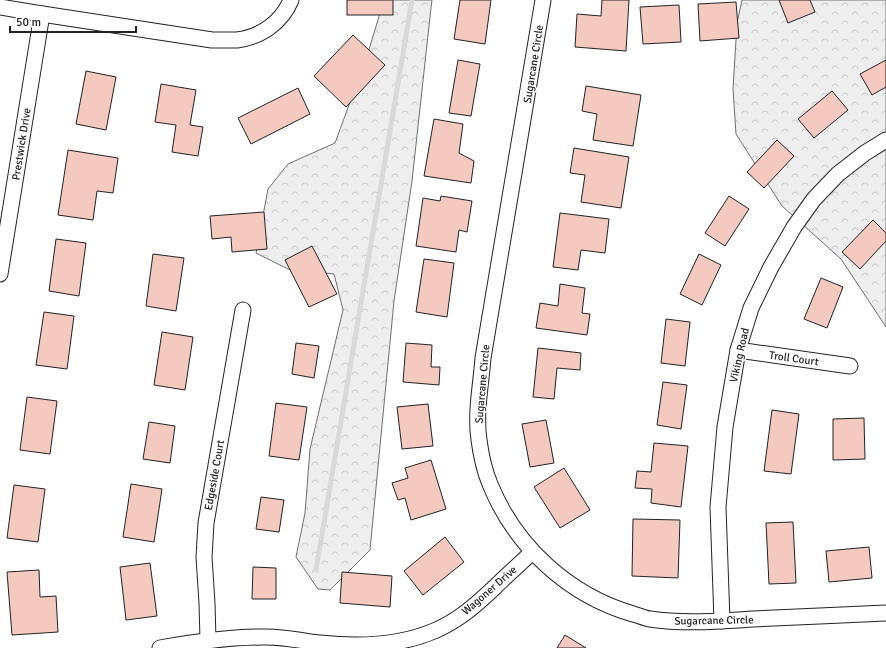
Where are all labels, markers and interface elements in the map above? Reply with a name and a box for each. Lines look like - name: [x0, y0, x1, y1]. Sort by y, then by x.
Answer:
- scale bar: [10, 8, 136, 34]
- text: 50 m: [16, 15, 41, 30]
- street label: Sugarcane Circle: [521, 24, 546, 104]
- street label: Prestwick Drive: [9, 107, 34, 181]
- street label: Viking Road: [727, 326, 752, 384]
- street label: Sugarcane Circle: [473, 344, 492, 424]
- street label: Troll Court: [768, 349, 820, 368]
- street label: Edgeside Court: [202, 439, 227, 511]
- street label: Wagoner Drive: [459, 563, 519, 618]
- street label: Sugarcane Circle: [674, 613, 754, 628]

